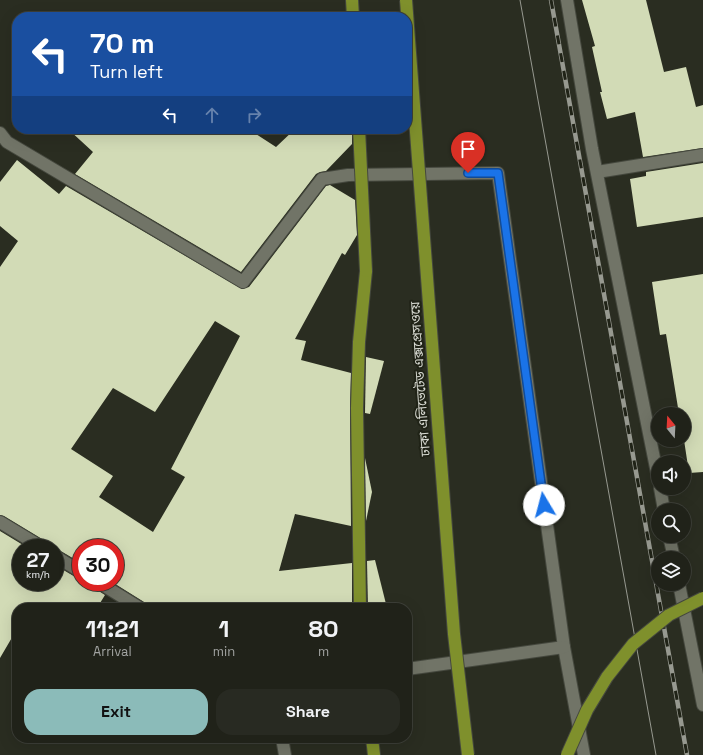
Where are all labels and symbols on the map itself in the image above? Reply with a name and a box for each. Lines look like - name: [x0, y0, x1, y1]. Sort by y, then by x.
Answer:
- pin: [451, 132, 485, 173]
- street label: ঢাকা এলিভেটেড এক্সপ্রেসওয়ে: [406, 300, 434, 458]
- north arrow: [651, 407, 691, 447]
- position arrow: [523, 484, 565, 526]
- speed limit sign: 30: [72, 539, 124, 591]

